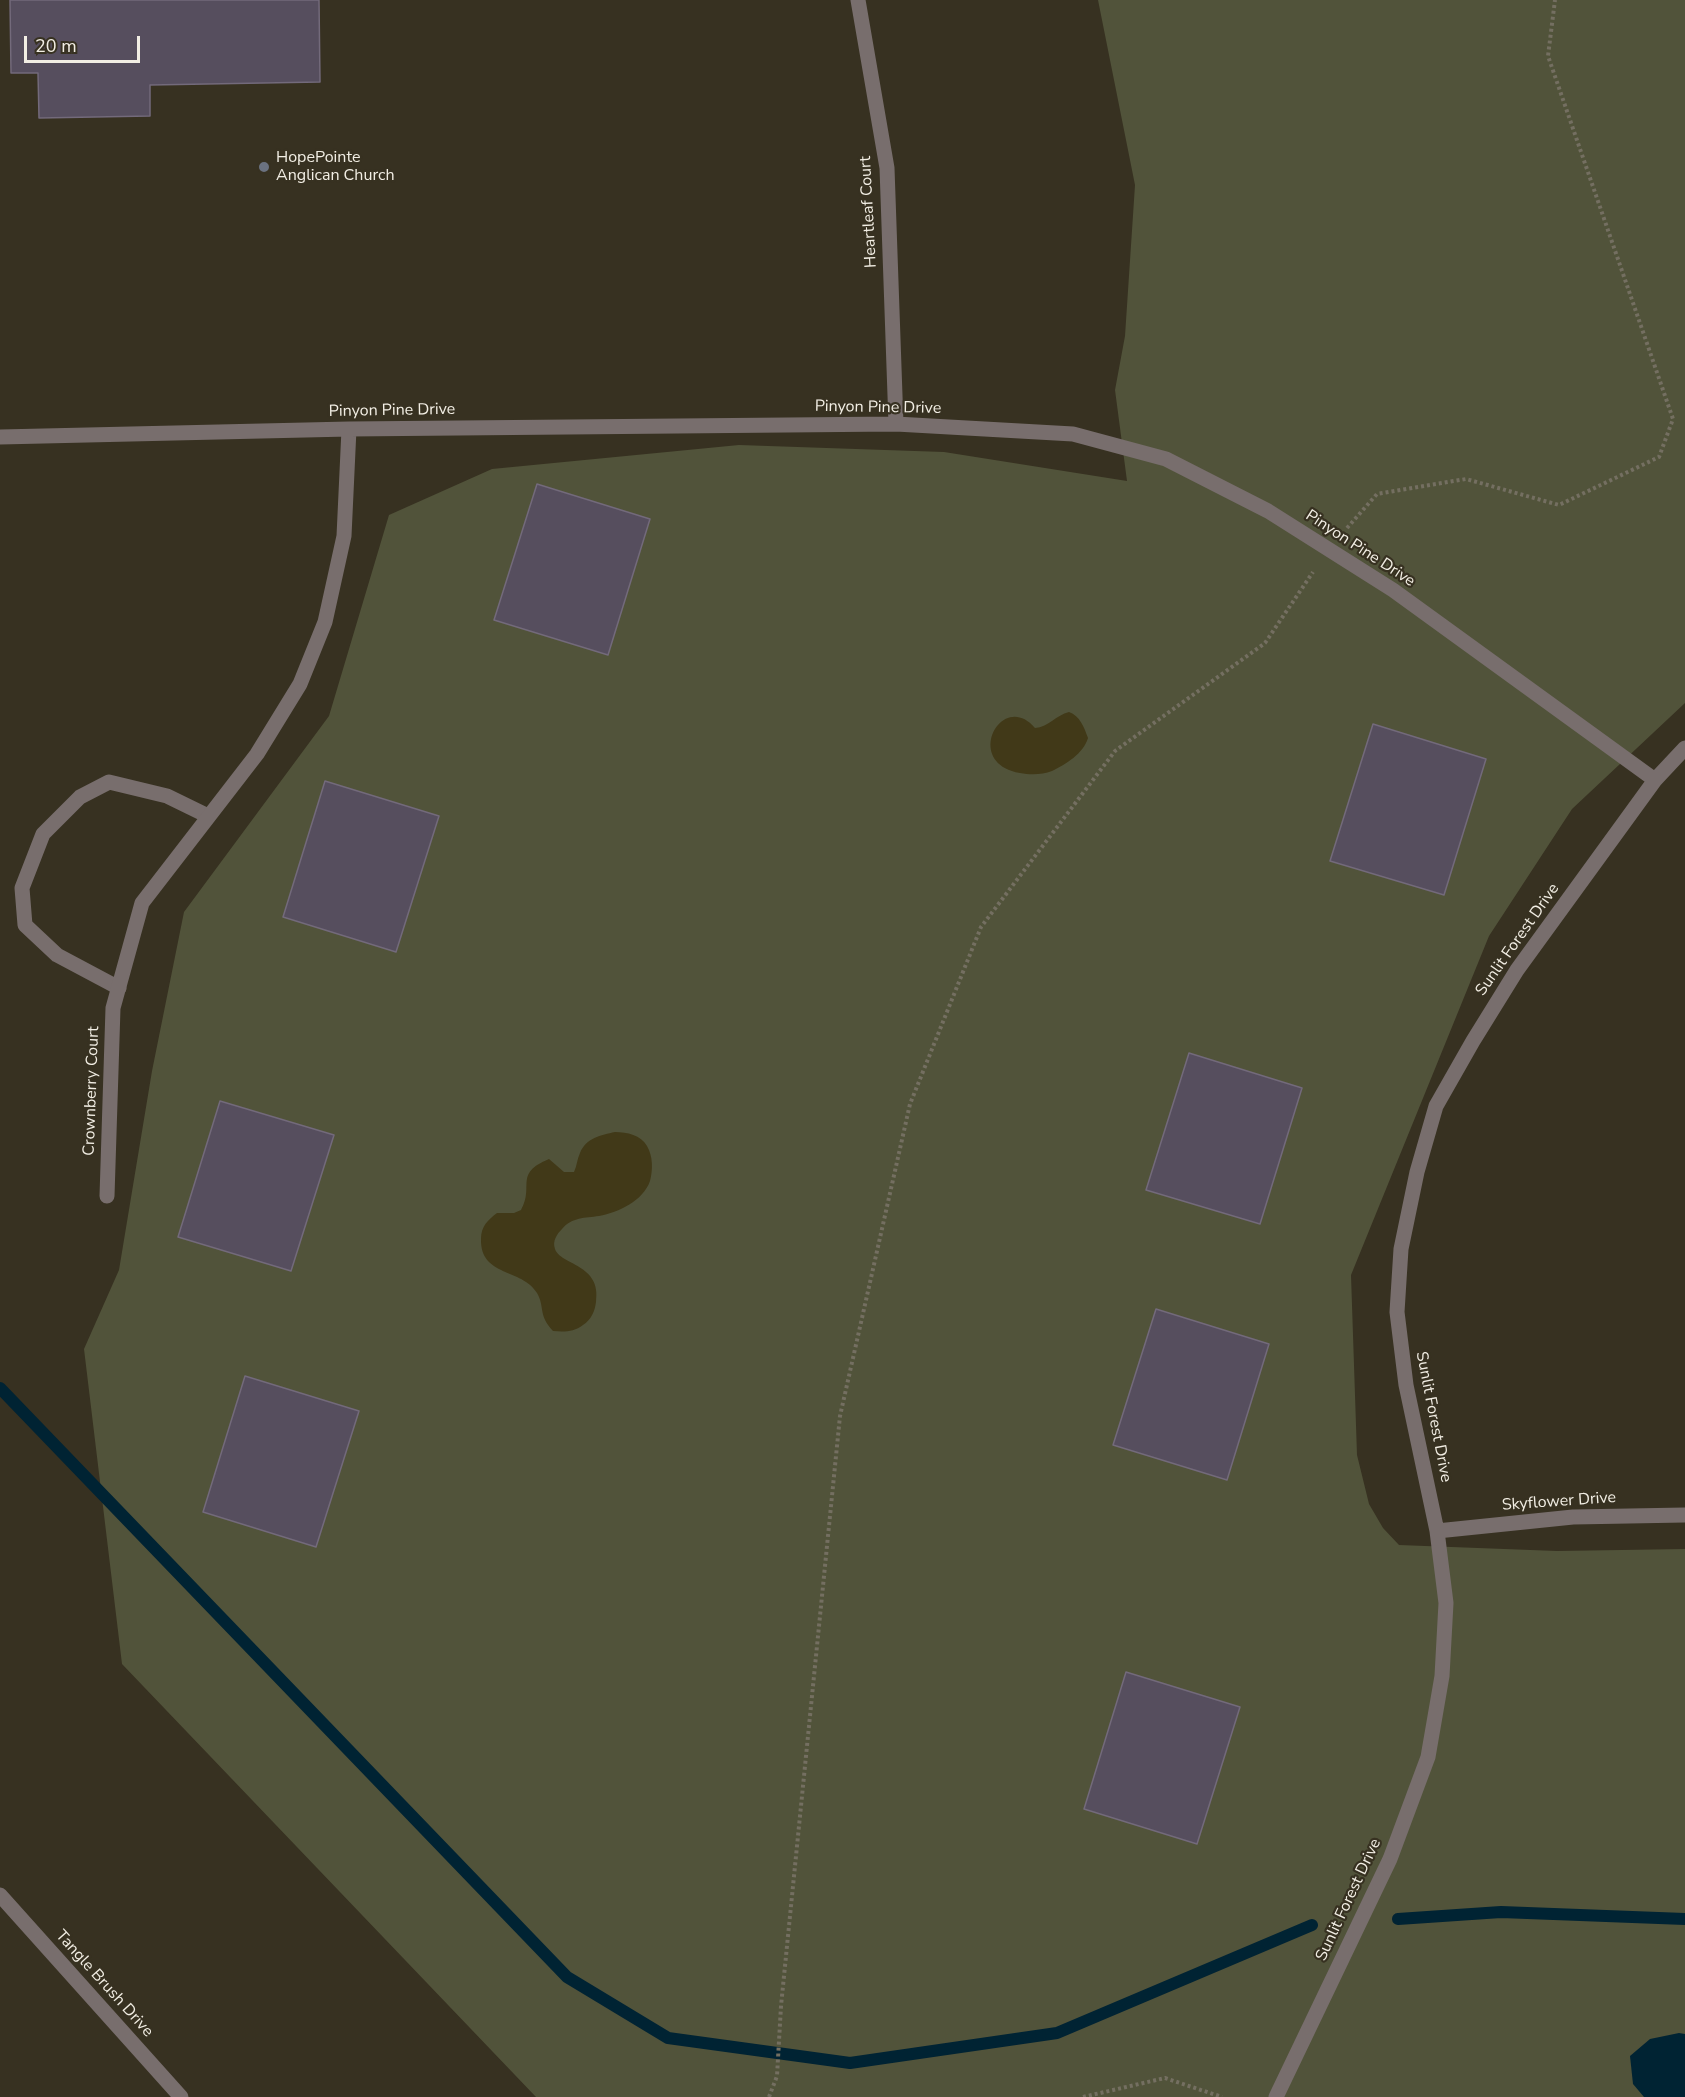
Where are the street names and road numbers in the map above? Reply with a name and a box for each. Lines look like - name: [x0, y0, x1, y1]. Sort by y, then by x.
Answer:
- street label: Heartleaf Court: [856, 156, 882, 268]
- street label: Pinyon Pine Drive: [815, 397, 941, 419]
- street label: Pinyon Pine Drive: [329, 400, 455, 422]
- street label: Pinyon Pine Drive: [1302, 506, 1418, 592]
- street label: Sunlit Forest Drive: [1472, 880, 1564, 1000]
- street label: Crownberry Court: [80, 1026, 104, 1156]
- street label: Sunlit Forest Drive: [1411, 1350, 1455, 1484]
- street label: Skyflower Drive: [1501, 1488, 1617, 1516]
- street label: Sunlit Forest Drive: [1312, 1836, 1386, 1964]
- street label: Tangle Brush Drive: [51, 1927, 157, 2041]

